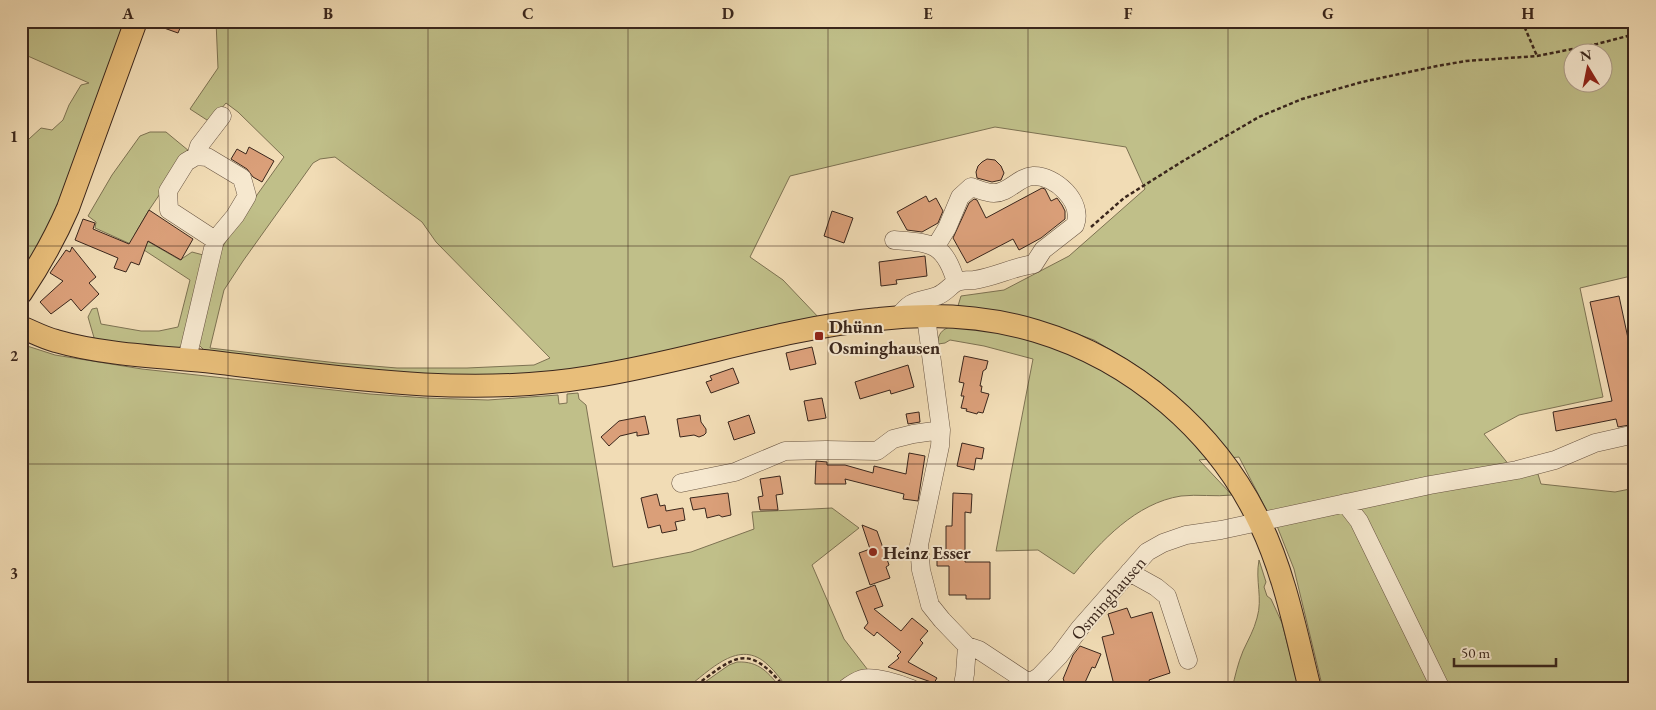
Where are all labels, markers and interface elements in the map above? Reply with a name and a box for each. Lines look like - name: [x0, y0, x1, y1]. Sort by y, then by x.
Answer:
- text: A: [121, 3, 134, 24]
- text: B: [323, 3, 333, 24]
- text: C: [522, 3, 534, 24]
- text: D: [722, 3, 734, 24]
- text: E: [923, 3, 933, 24]
- text: F: [1124, 3, 1133, 24]
- text: G: [1322, 3, 1334, 24]
- text: H: [1522, 3, 1535, 24]
- north arrow: [1564, 42, 1614, 92]
- text: N: [1579, 45, 1594, 65]
- text: 1: [10, 126, 18, 147]
- place label: Dhünn Osminghausen: [829, 315, 940, 359]
- marker: Dhünn Osminghausen: [813, 330, 825, 342]
- text: 2: [10, 345, 19, 366]
- place label: Heinz Esser: [883, 541, 971, 564]
- marker: Heinz Esser: [867, 546, 879, 558]
- street label: Osminghausen: [1065, 551, 1151, 645]
- text: 3: [10, 563, 18, 584]
- scale bar: [1454, 635, 1556, 667]
- text: 50 m: [1461, 643, 1490, 662]

